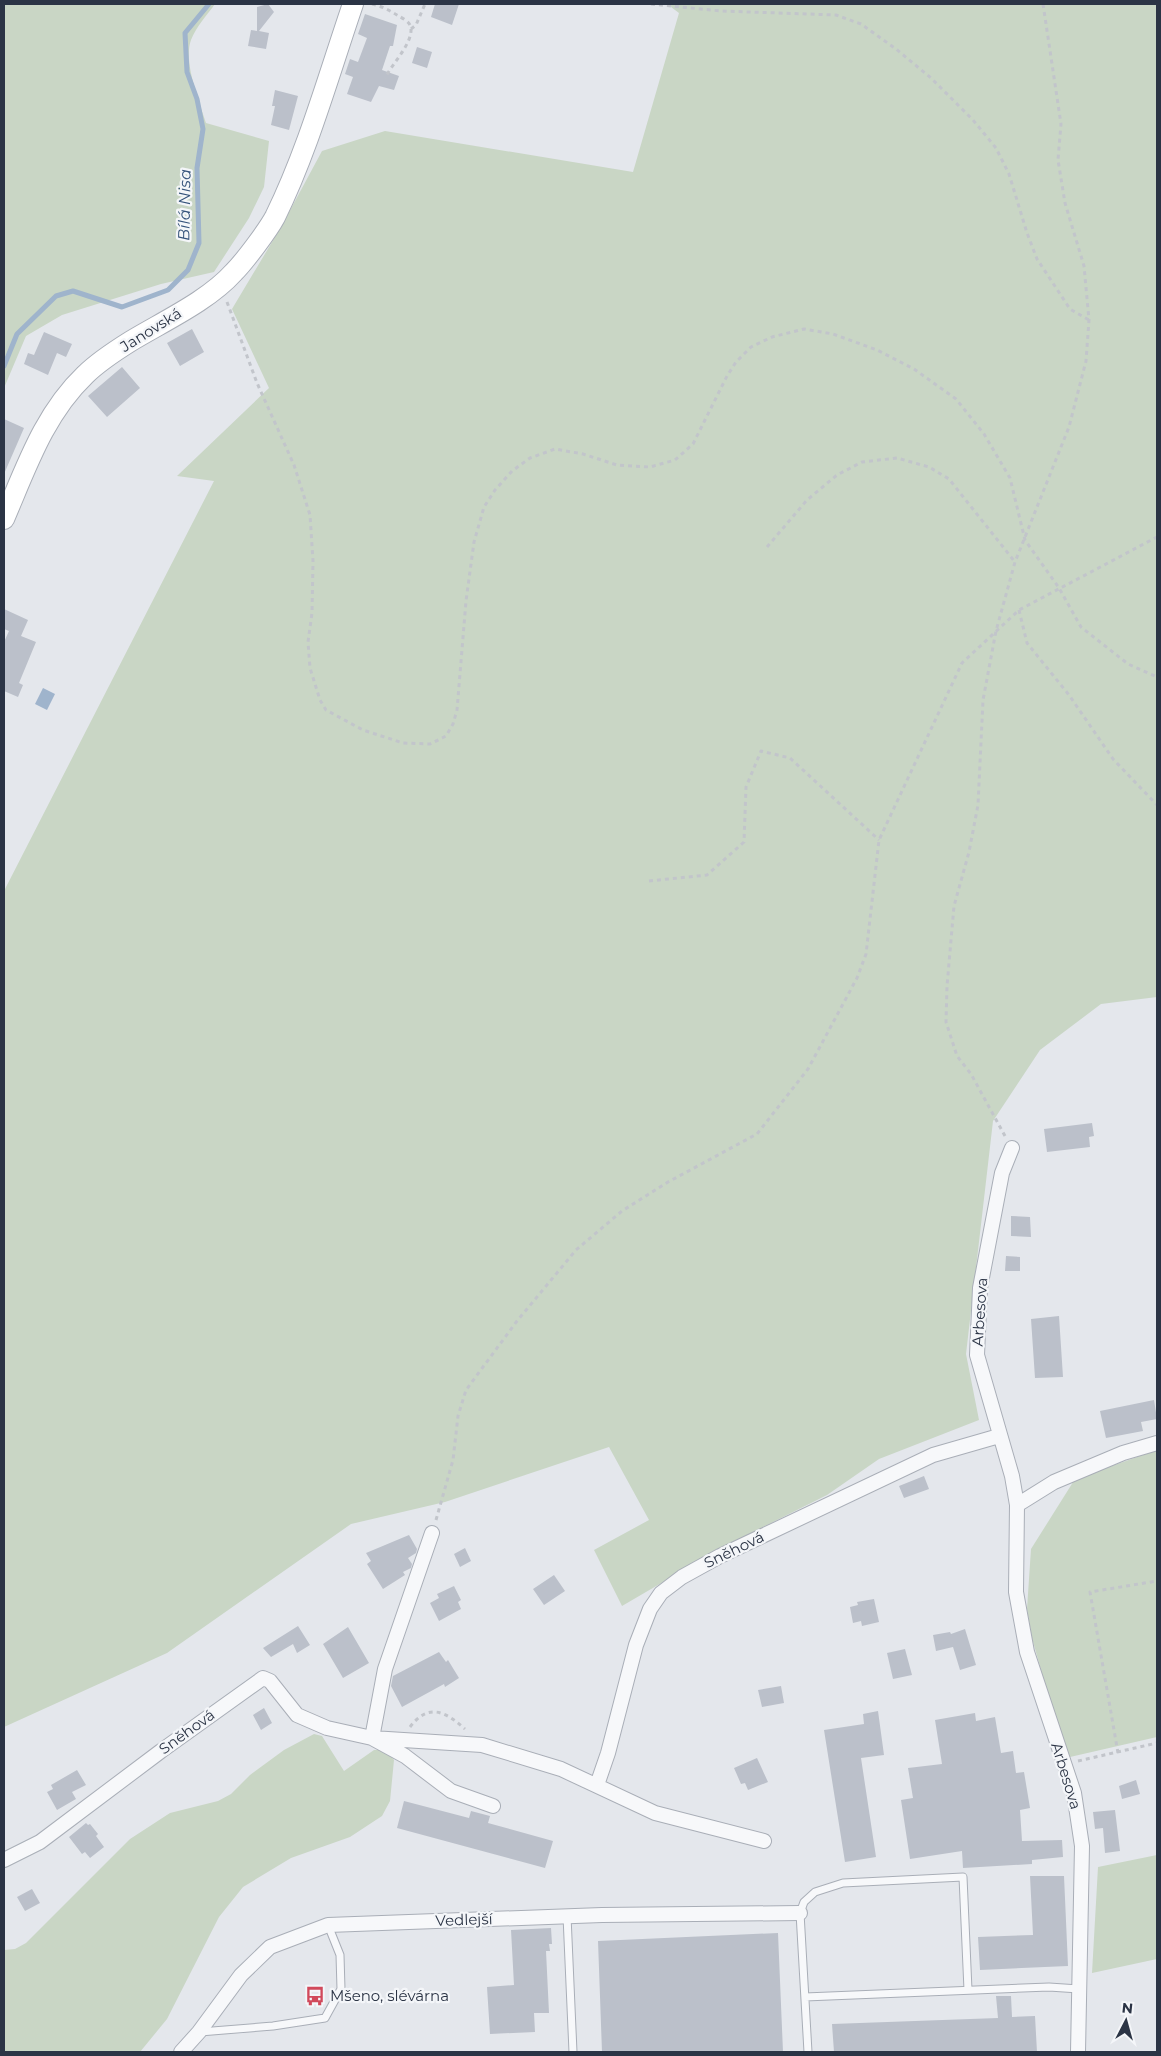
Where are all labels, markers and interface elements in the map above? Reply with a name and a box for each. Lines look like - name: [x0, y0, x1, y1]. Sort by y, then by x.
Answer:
- water label: Bílá Nisa: [174, 169, 195, 241]
- street label: Janovská: [116, 303, 185, 356]
- street label: Arbesova: [968, 1277, 991, 1347]
- street label: Sněhová: [701, 1527, 767, 1572]
- street label: Sněhová: [155, 1705, 218, 1758]
- street label: Arbesova: [1047, 1740, 1086, 1812]
- street label: Vedlejší: [435, 1909, 494, 1930]
- bus stop icon: Mšeno, slévárna: [304, 1985, 326, 2007]
- place label: Mšeno, slévárna: [330, 1986, 449, 2005]
- north arrow: [1101, 1996, 1151, 2046]
- text: N: [1121, 1999, 1134, 2018]

